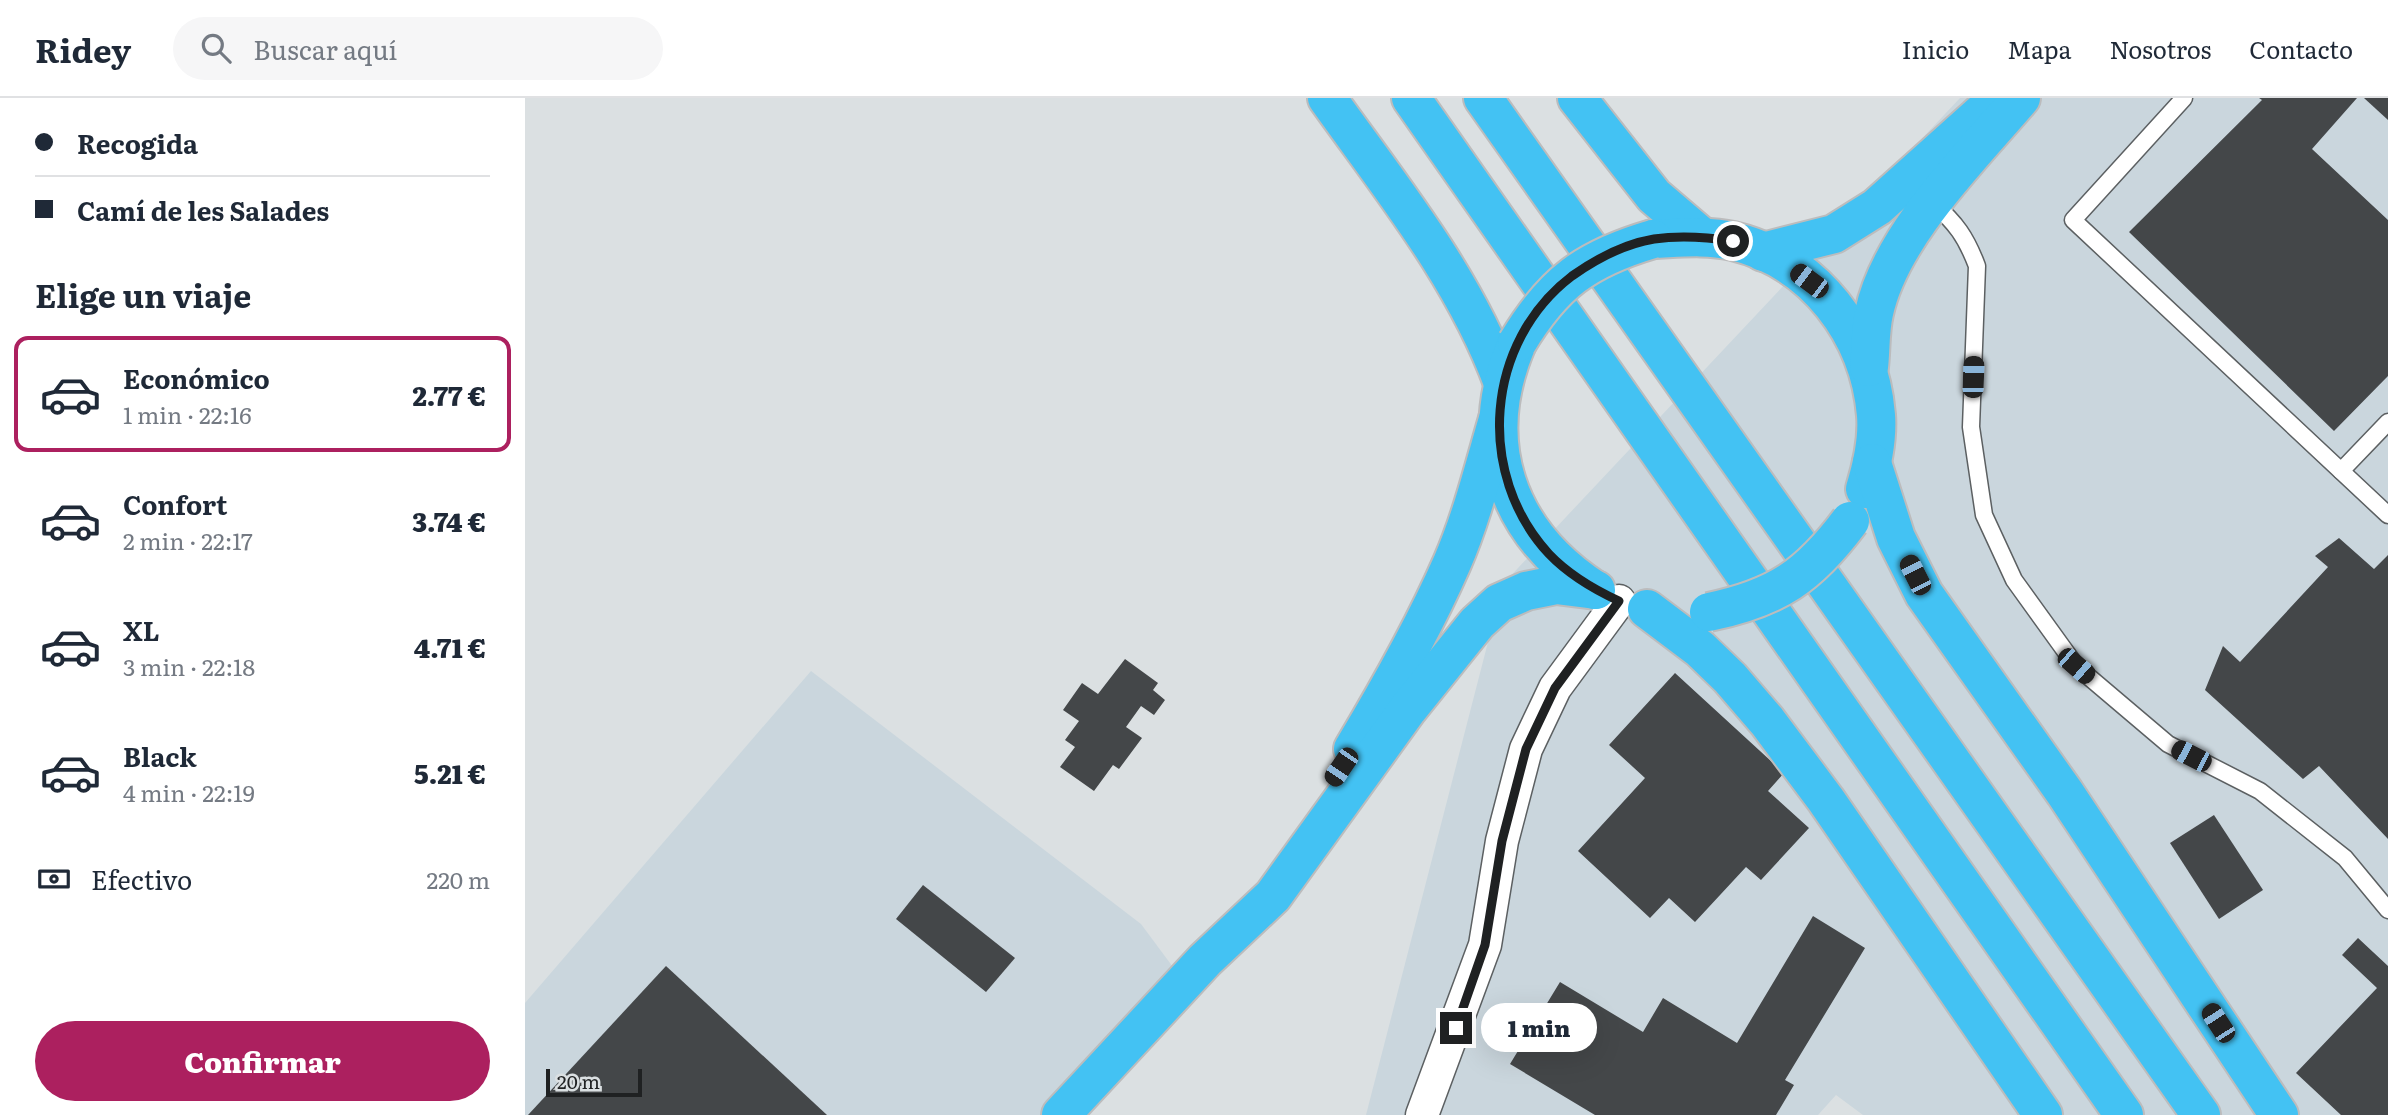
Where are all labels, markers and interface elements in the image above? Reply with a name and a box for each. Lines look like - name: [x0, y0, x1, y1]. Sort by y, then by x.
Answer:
- search box: [173, 17, 663, 80]
- text: Ridey: [35, 24, 131, 73]
- icon: search: [197, 29, 235, 67]
- text: Buscar aquí: [253, 29, 397, 68]
- text: Inicio: [1902, 31, 1969, 66]
- text: Mapa: [2007, 31, 2071, 66]
- text: Nosotros: [2109, 31, 2211, 66]
- text: Contacto: [2249, 31, 2353, 66]
- text: Recogida: [77, 123, 198, 162]
- text: Camí de les Salades: [77, 190, 329, 229]
- route start: [1717, 225, 1749, 257]
- car: [1786, 260, 1833, 302]
- text: Elige un viaje: [35, 270, 251, 318]
- car: [1962, 356, 1985, 398]
- text: Económico: [123, 358, 270, 397]
- icon: car: [39, 363, 102, 426]
- text: 2.77 €: [412, 375, 486, 414]
- text: 1 min · 22:16: [123, 397, 252, 431]
- text: Confort: [123, 484, 227, 523]
- icon: car: [39, 489, 102, 552]
- text: 3.74 €: [412, 501, 486, 540]
- text: 2 min · 22:17: [123, 523, 253, 557]
- car: [1897, 552, 1934, 598]
- text: XL: [123, 610, 160, 649]
- icon: car: [39, 615, 102, 678]
- text: 4.71 €: [414, 627, 486, 666]
- car: [2054, 644, 2099, 688]
- text: 3 min · 22:18: [123, 649, 255, 683]
- text: Black: [123, 736, 197, 775]
- car: [2168, 737, 2215, 775]
- icon: car: [39, 741, 102, 804]
- car: [1321, 744, 1362, 790]
- text: 5.21 €: [414, 753, 486, 792]
- text: 4 min · 22:19: [123, 775, 255, 809]
- text: Efectivo: [91, 859, 192, 898]
- icon: cash: [35, 860, 73, 898]
- text: 220 m: [426, 862, 490, 896]
- car: [2198, 1000, 2239, 1046]
- callout: 1 min: [1481, 1004, 1596, 1052]
- text: 1 min: [1508, 1010, 1570, 1044]
- route end: [1440, 1012, 1472, 1044]
- button: Confirmar: [35, 1021, 490, 1101]
- scale bar: [546, 1066, 642, 1098]
- text: 20 m: [557, 1067, 600, 1095]

